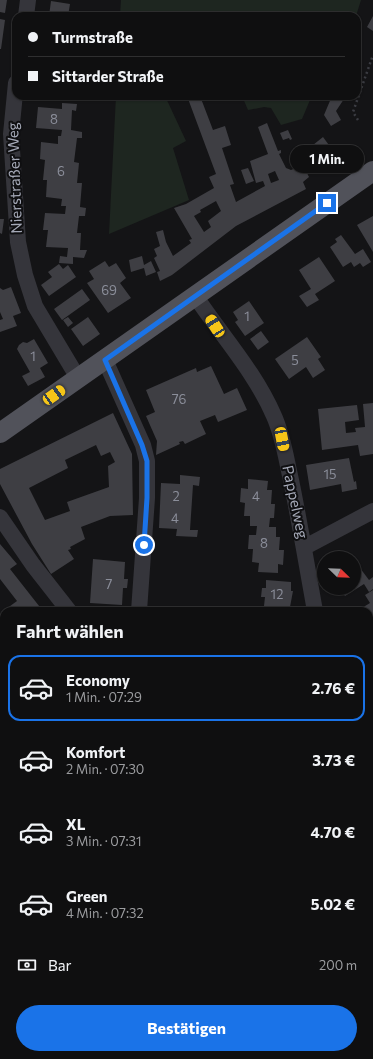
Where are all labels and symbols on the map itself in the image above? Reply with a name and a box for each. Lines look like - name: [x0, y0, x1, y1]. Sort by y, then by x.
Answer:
- house number: 8: [50, 111, 58, 127]
- street label: Nierstraßer Weg: [3, 122, 25, 234]
- callout: 1 Min.: [290, 145, 364, 173]
- house number: 6: [57, 163, 65, 179]
- route end: [318, 194, 336, 212]
- house number: 69: [101, 282, 117, 298]
- house number: 1: [244, 308, 250, 324]
- car: [203, 313, 227, 339]
- house number: 1: [30, 348, 36, 364]
- house number: 5: [291, 352, 299, 368]
- car: [41, 383, 67, 407]
- house number: 76: [172, 391, 186, 407]
- car: [274, 426, 290, 452]
- street label: Pappelweg: [279, 463, 313, 540]
- house number: 15: [323, 466, 337, 482]
- house number: 2: [172, 488, 180, 504]
- house number: 4: [252, 488, 260, 504]
- house number: 4: [171, 510, 179, 526]
- house number: 8: [260, 535, 268, 551]
- route start: [135, 536, 153, 554]
- north arrow: [317, 551, 361, 595]
- house number: 7: [106, 576, 113, 592]
- house number: 12: [271, 586, 283, 602]

